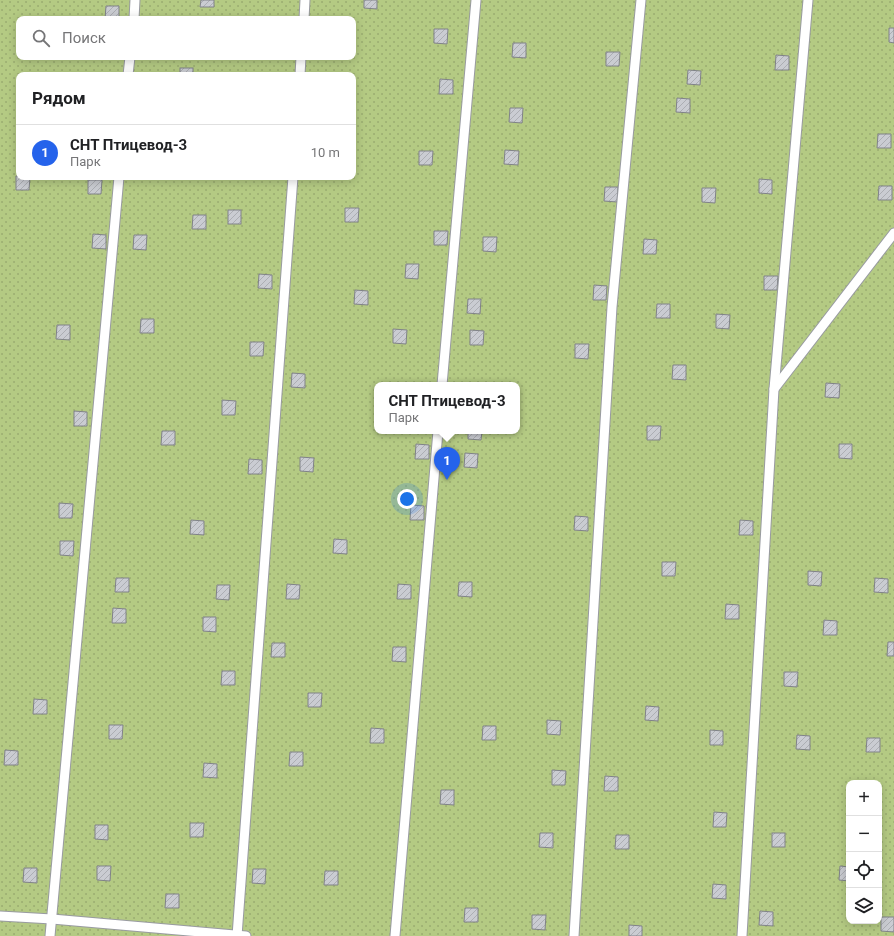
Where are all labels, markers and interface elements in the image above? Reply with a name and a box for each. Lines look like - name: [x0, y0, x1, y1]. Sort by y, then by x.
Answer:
- search box: [16, 16, 356, 60]
- icon: search: [30, 27, 52, 49]
- text: Поиск: [62, 29, 106, 47]
- text: Рядом: [32, 88, 86, 108]
- text: СНТ Птицевод-3: [70, 136, 187, 154]
- text: 1: [41, 145, 49, 160]
- text: 10 m: [311, 145, 340, 160]
- text: Парк: [70, 154, 101, 169]
- popup: [374, 382, 520, 434]
- text: СНТ Птицевод-3: [388, 392, 506, 410]
- text: Парк: [388, 410, 419, 425]
- pin: 1: [434, 447, 460, 480]
- your location: [397, 489, 417, 509]
- map controls: [846, 780, 882, 924]
- button: +: [846, 780, 882, 816]
- button: −: [846, 816, 882, 852]
- button: locate: [846, 852, 882, 888]
- button: layers: [846, 888, 882, 924]

